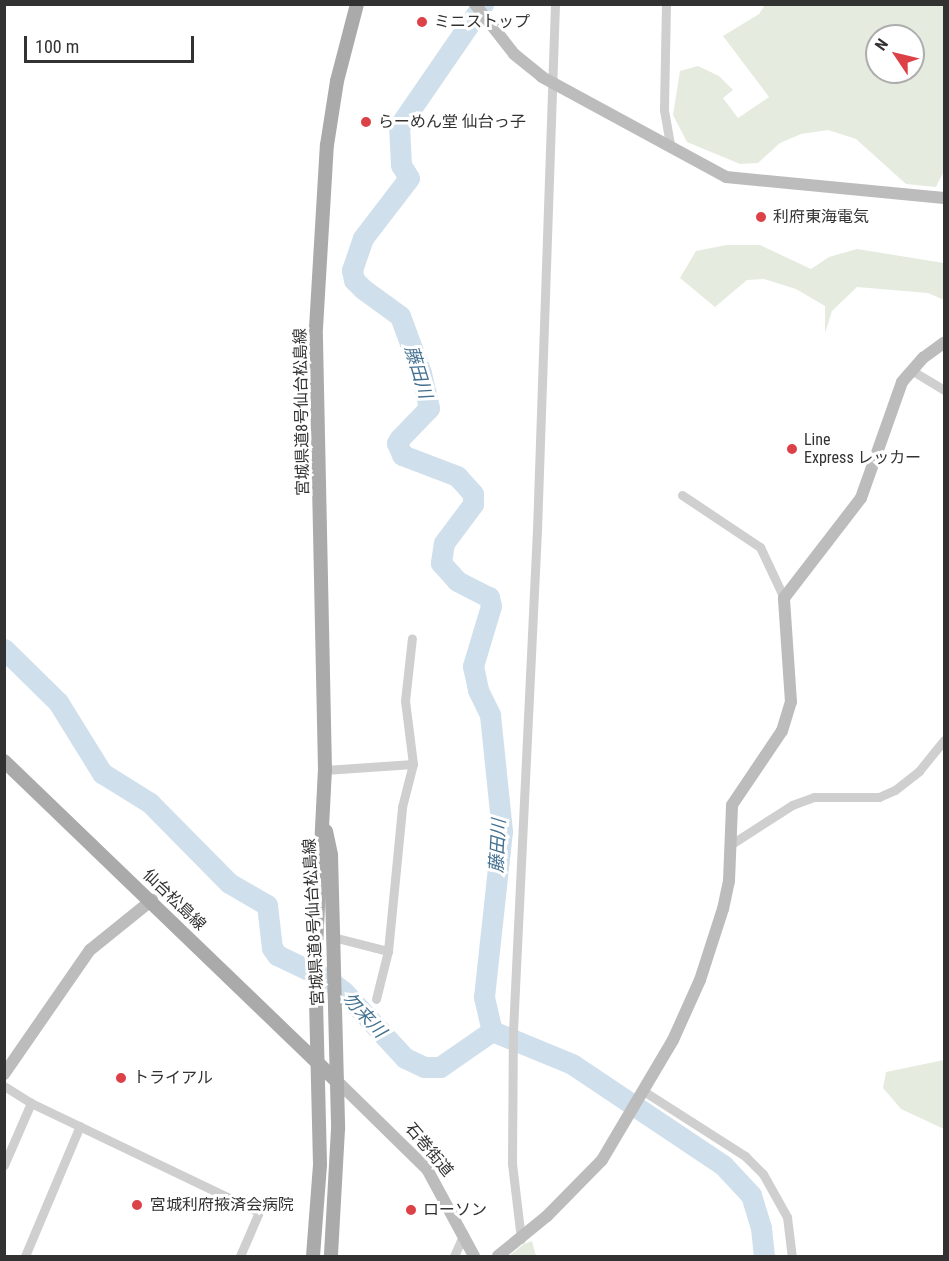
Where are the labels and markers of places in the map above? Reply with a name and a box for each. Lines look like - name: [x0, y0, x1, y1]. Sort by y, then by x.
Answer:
- place label: ミニストップ: [434, 12, 530, 32]
- marker: ミニストップ: [415, 15, 429, 29]
- place label: らーめん堂 仙台っ子: [378, 112, 526, 132]
- marker: らーめん堂 仙台っ子: [359, 115, 373, 129]
- place label: 利府東海電気: [773, 207, 869, 227]
- marker: 利府東海電気: [754, 210, 768, 224]
- place label: Line Express レッカー: [804, 430, 921, 468]
- marker: Line Express レッカー: [785, 442, 799, 456]
- place label: トライアル: [133, 1068, 213, 1088]
- marker: トライアル: [114, 1071, 128, 1085]
- place label: 宮城利府掖済会病院: [150, 1195, 294, 1215]
- marker: 宮城利府掖済会病院: [128, 1196, 146, 1214]
- place label: ローソン: [423, 1200, 487, 1220]
- marker: ローソン: [404, 1203, 418, 1217]

